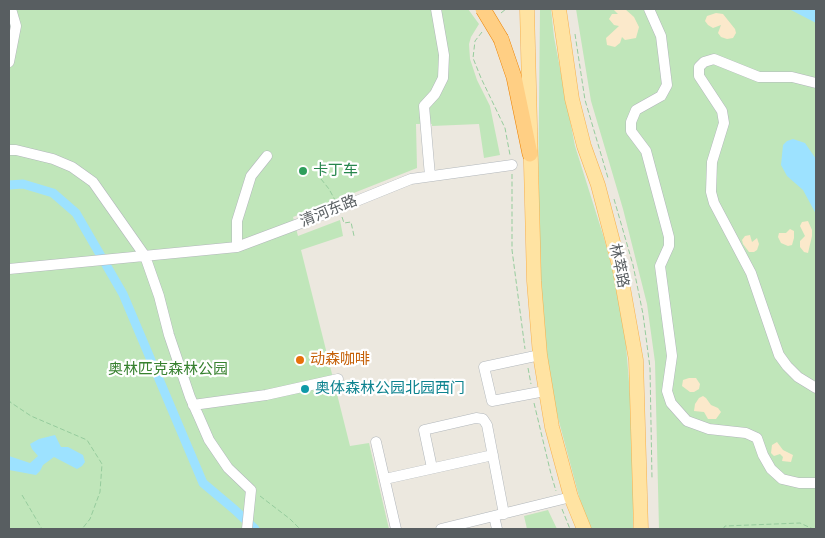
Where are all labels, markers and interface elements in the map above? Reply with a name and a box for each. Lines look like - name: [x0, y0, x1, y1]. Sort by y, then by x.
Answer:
- place label: 卡丁车: [313, 162, 358, 180]
- marker: 卡丁车: [297, 165, 309, 177]
- street label: 清河东路: [298, 192, 360, 232]
- street label: 林萃路: [605, 242, 631, 290]
- place label: 动森咖啡: [310, 351, 370, 369]
- marker: 动森咖啡: [294, 354, 306, 366]
- park label: 奥林匹克森林公园: [108, 361, 228, 379]
- place label: 奥体森林公园北园西门: [315, 380, 465, 398]
- marker: 奥体森林公园北园西门: [299, 383, 311, 395]

